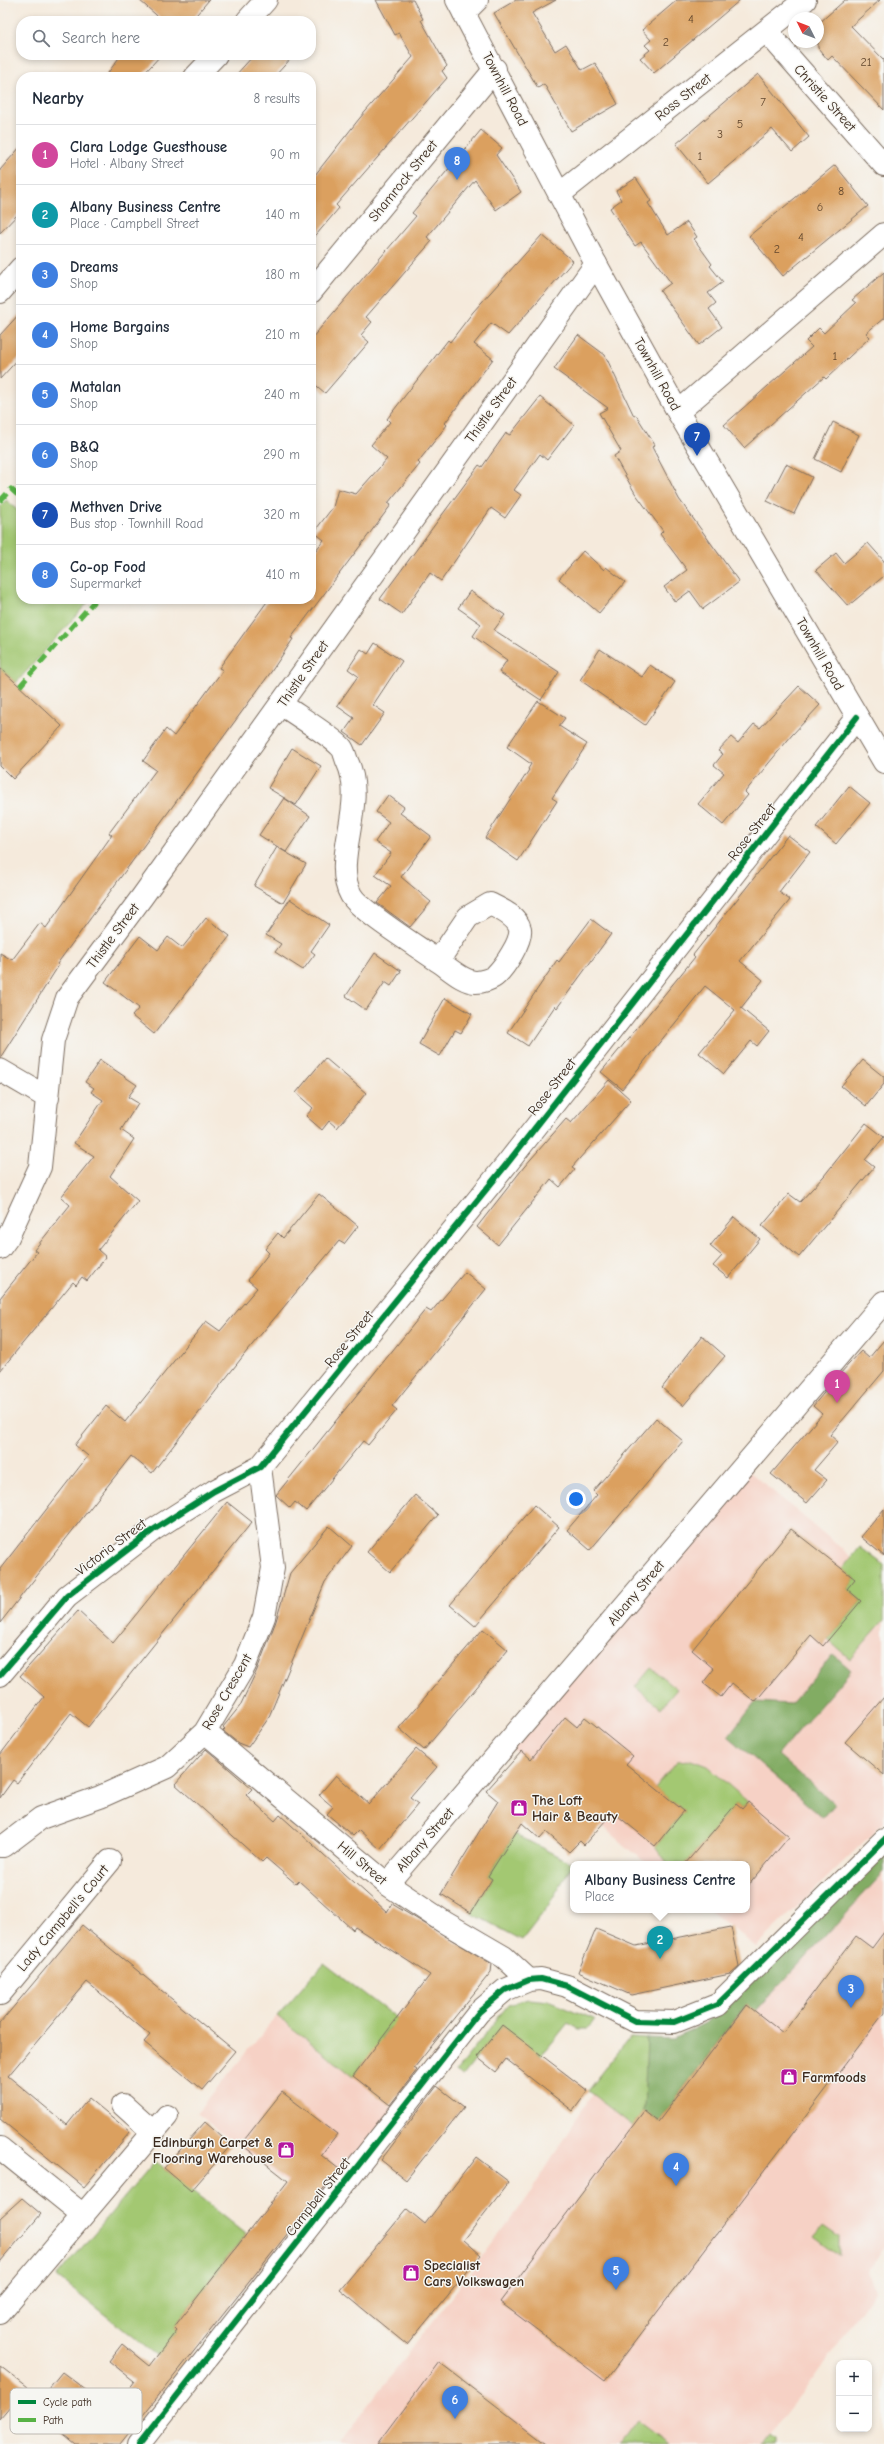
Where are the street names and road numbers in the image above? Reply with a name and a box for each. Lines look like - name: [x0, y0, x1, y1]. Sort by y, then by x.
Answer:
- street label: Townhill Road: [478, 49, 532, 129]
- street label: Christie Street: [790, 61, 860, 136]
- street label: Ross Street: [651, 69, 715, 124]
- street label: Shamrock Street: [365, 136, 442, 225]
- street label: Townhill Road: [630, 334, 684, 414]
- street label: Thistle Street: [461, 373, 521, 446]
- street label: Townhill Road: [792, 615, 848, 693]
- street label: Thistle Street: [274, 637, 333, 711]
- street label: Rose Street: [724, 799, 780, 864]
- street label: Thistle Street: [83, 899, 144, 972]
- street label: Rose Street: [524, 1054, 580, 1119]
- street label: Rose Street: [321, 1306, 378, 1371]
- street label: Victoria Street: [72, 1514, 150, 1579]
- street label: Albany Street: [604, 1556, 669, 1629]
- street label: Rose Crescent: [198, 1650, 256, 1733]
- street label: Albany Street: [392, 1804, 458, 1876]
- street label: Hill Street: [334, 1837, 391, 1889]
- street label: Lady Campbell's Court: [13, 1861, 113, 1975]
- street label: Campbell Street: [282, 2153, 355, 2240]

